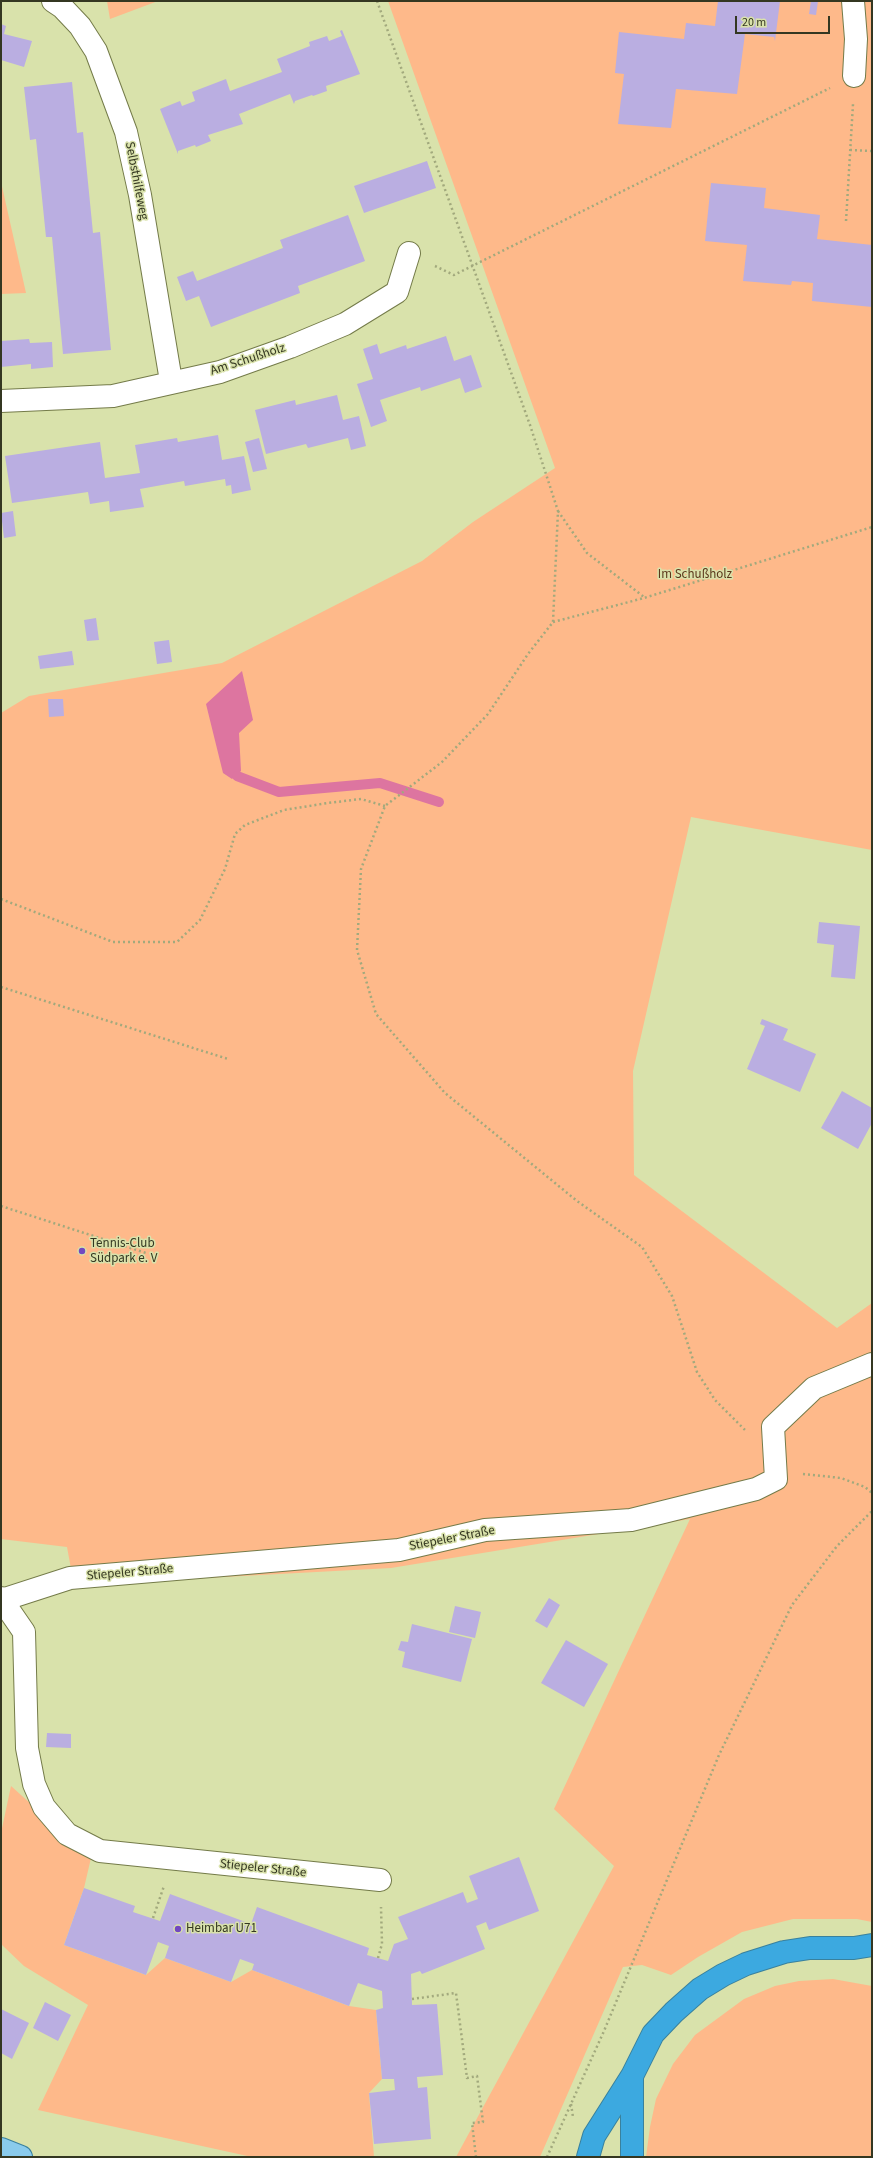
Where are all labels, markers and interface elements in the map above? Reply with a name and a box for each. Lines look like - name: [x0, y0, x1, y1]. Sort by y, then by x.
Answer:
- scale bar: [737, 8, 832, 34]
- text: 20 m: [742, 14, 766, 31]
- street label: Selbsthilfeweg: [121, 141, 151, 221]
- street label: Am Schußholz: [209, 341, 287, 379]
- park label: Im Schußholz: [658, 567, 732, 583]
- place label: Tennis-Club Südpark e. V: [90, 1236, 157, 1267]
- marker: Tennis-Club Südpark e. V: [77, 1246, 87, 1256]
- street label: Stiepeler Straße: [408, 1523, 496, 1555]
- street label: Stiepeler Straße: [86, 1561, 174, 1585]
- street label: Stiepeler Straße: [219, 1857, 307, 1881]
- place label: Heimbar U71: [186, 1921, 257, 1937]
- marker: Heimbar U71: [173, 1924, 183, 1934]

